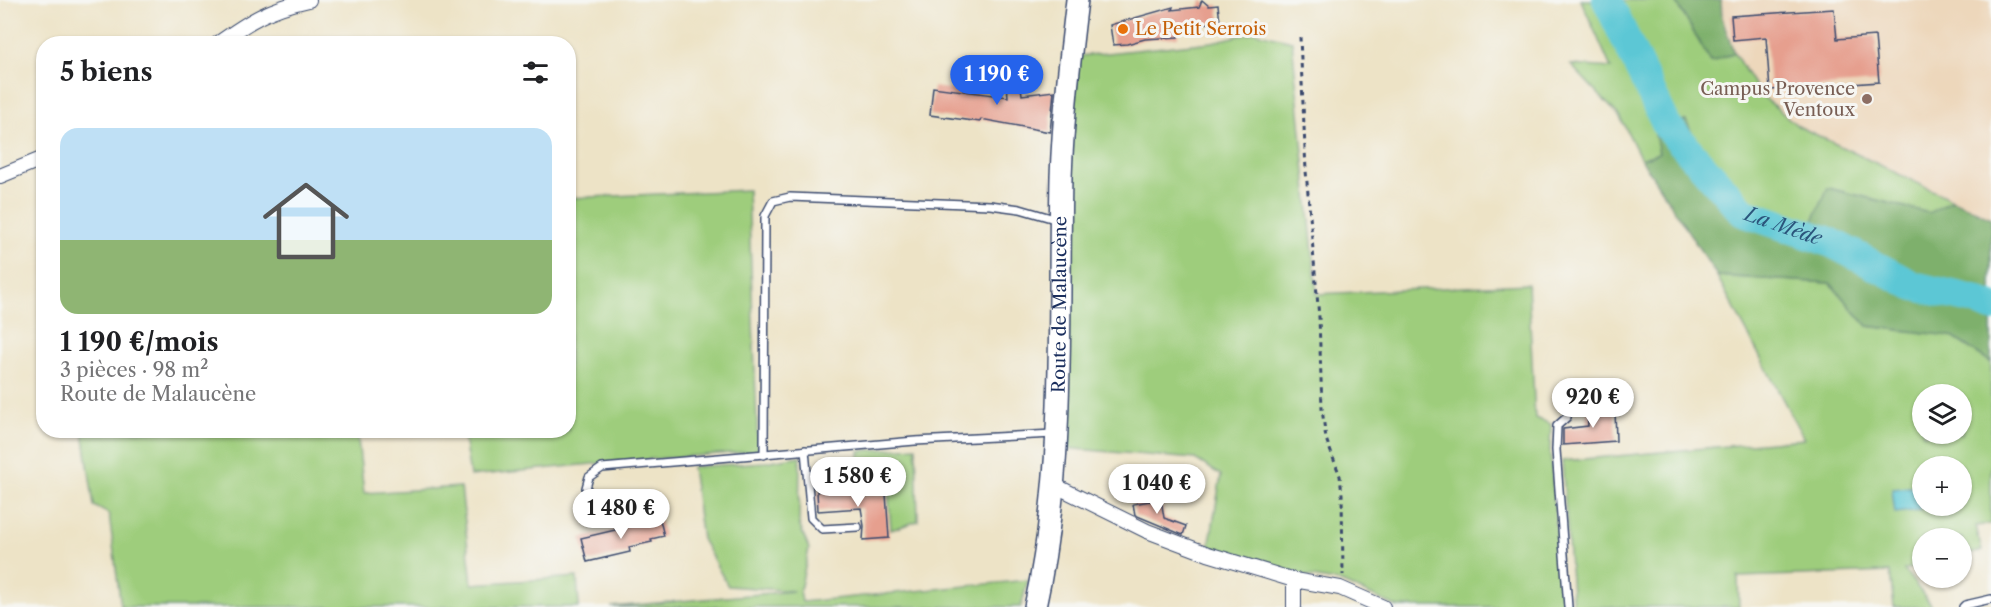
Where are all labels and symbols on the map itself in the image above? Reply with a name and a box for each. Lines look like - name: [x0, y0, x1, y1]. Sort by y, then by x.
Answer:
- place label: Le Petit Serrois: [1135, 18, 1266, 40]
- marker: Le Petit Serrois: [1116, 22, 1130, 36]
- pin: 1 190 €: [942, 55, 1052, 106]
- place label: Campus Provence Ventoux: [1700, 78, 1855, 121]
- marker: Campus Provence Ventoux: [1860, 92, 1874, 106]
- water label: La Mède: [1740, 201, 1826, 251]
- street label: Route de Malaucène: [1048, 216, 1071, 393]
- pin: 920 €: [1551, 378, 1635, 429]
- pin: 1 580 €: [803, 457, 913, 508]
- pin: 1 040 €: [1102, 464, 1212, 515]
- pin: 1 480 €: [566, 489, 676, 540]

